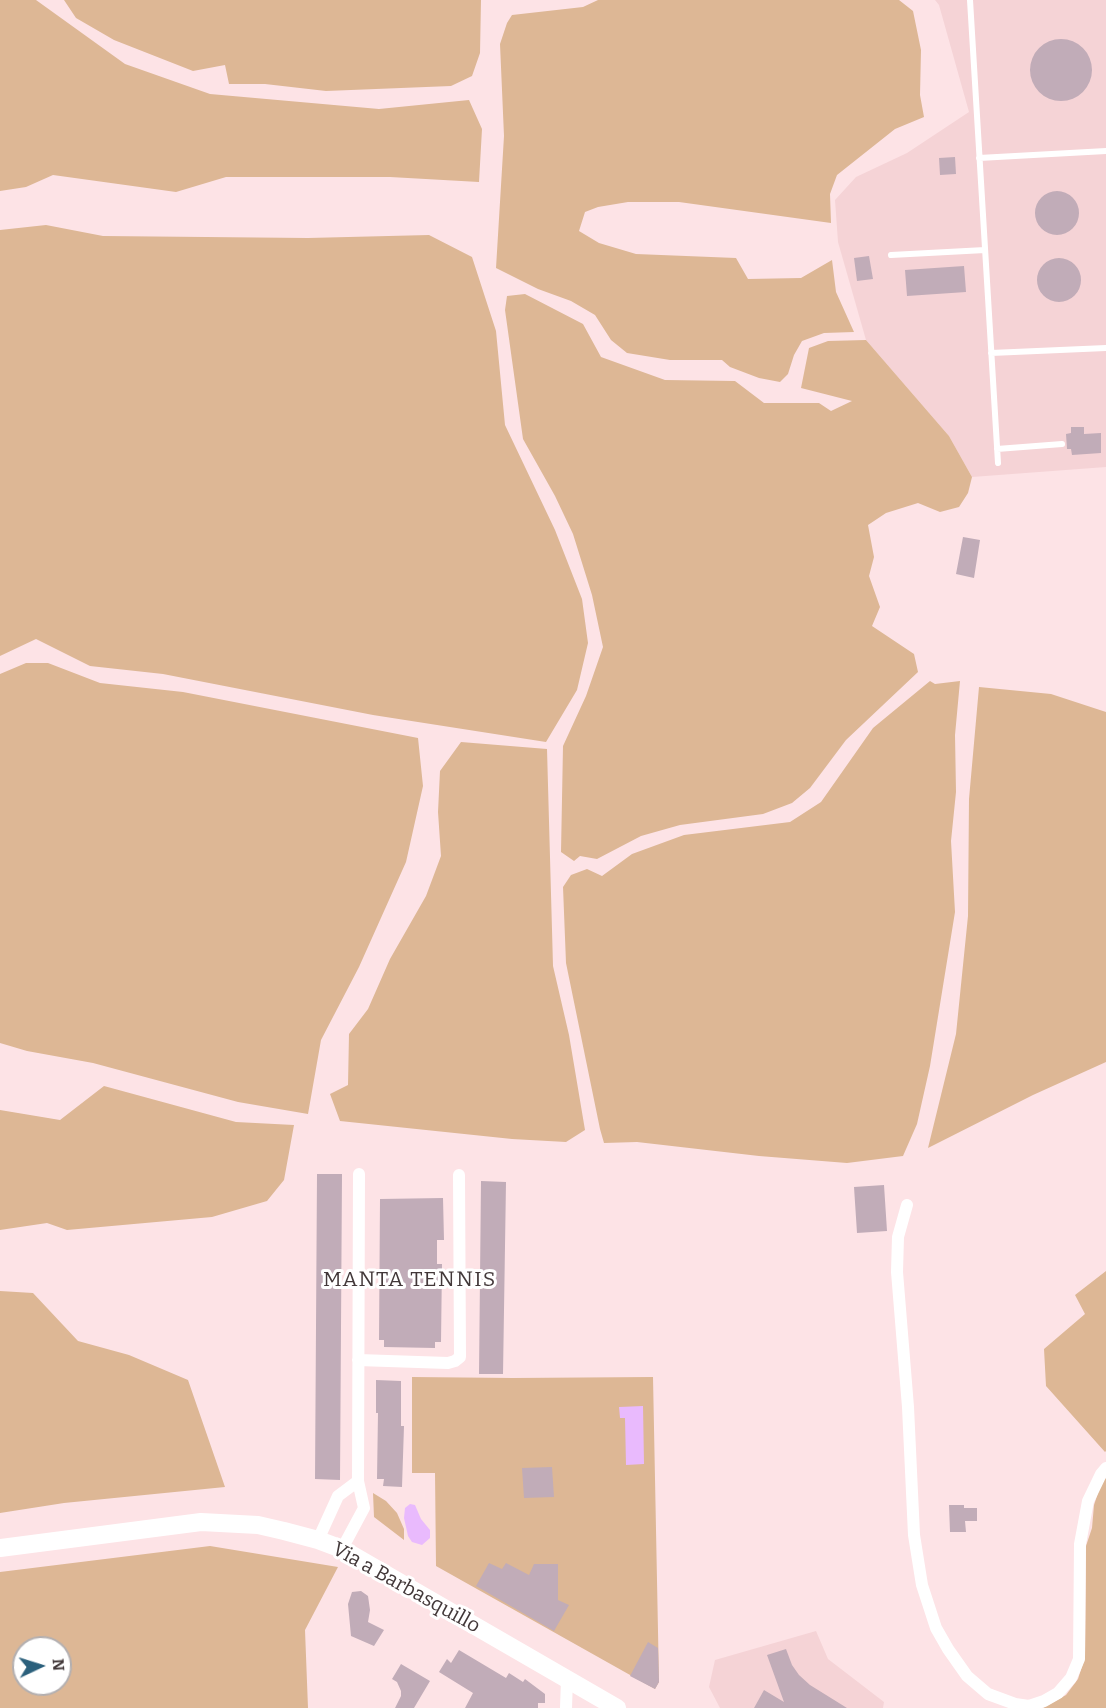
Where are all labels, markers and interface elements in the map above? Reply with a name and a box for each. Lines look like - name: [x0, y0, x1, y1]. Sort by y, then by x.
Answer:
- district label: MANTA TENNIS: [323, 1267, 497, 1293]
- street label: Via a Barbasquillo: [328, 1537, 484, 1639]
- north arrow: [12, 1636, 72, 1696]
- text: N: [49, 1658, 68, 1672]

